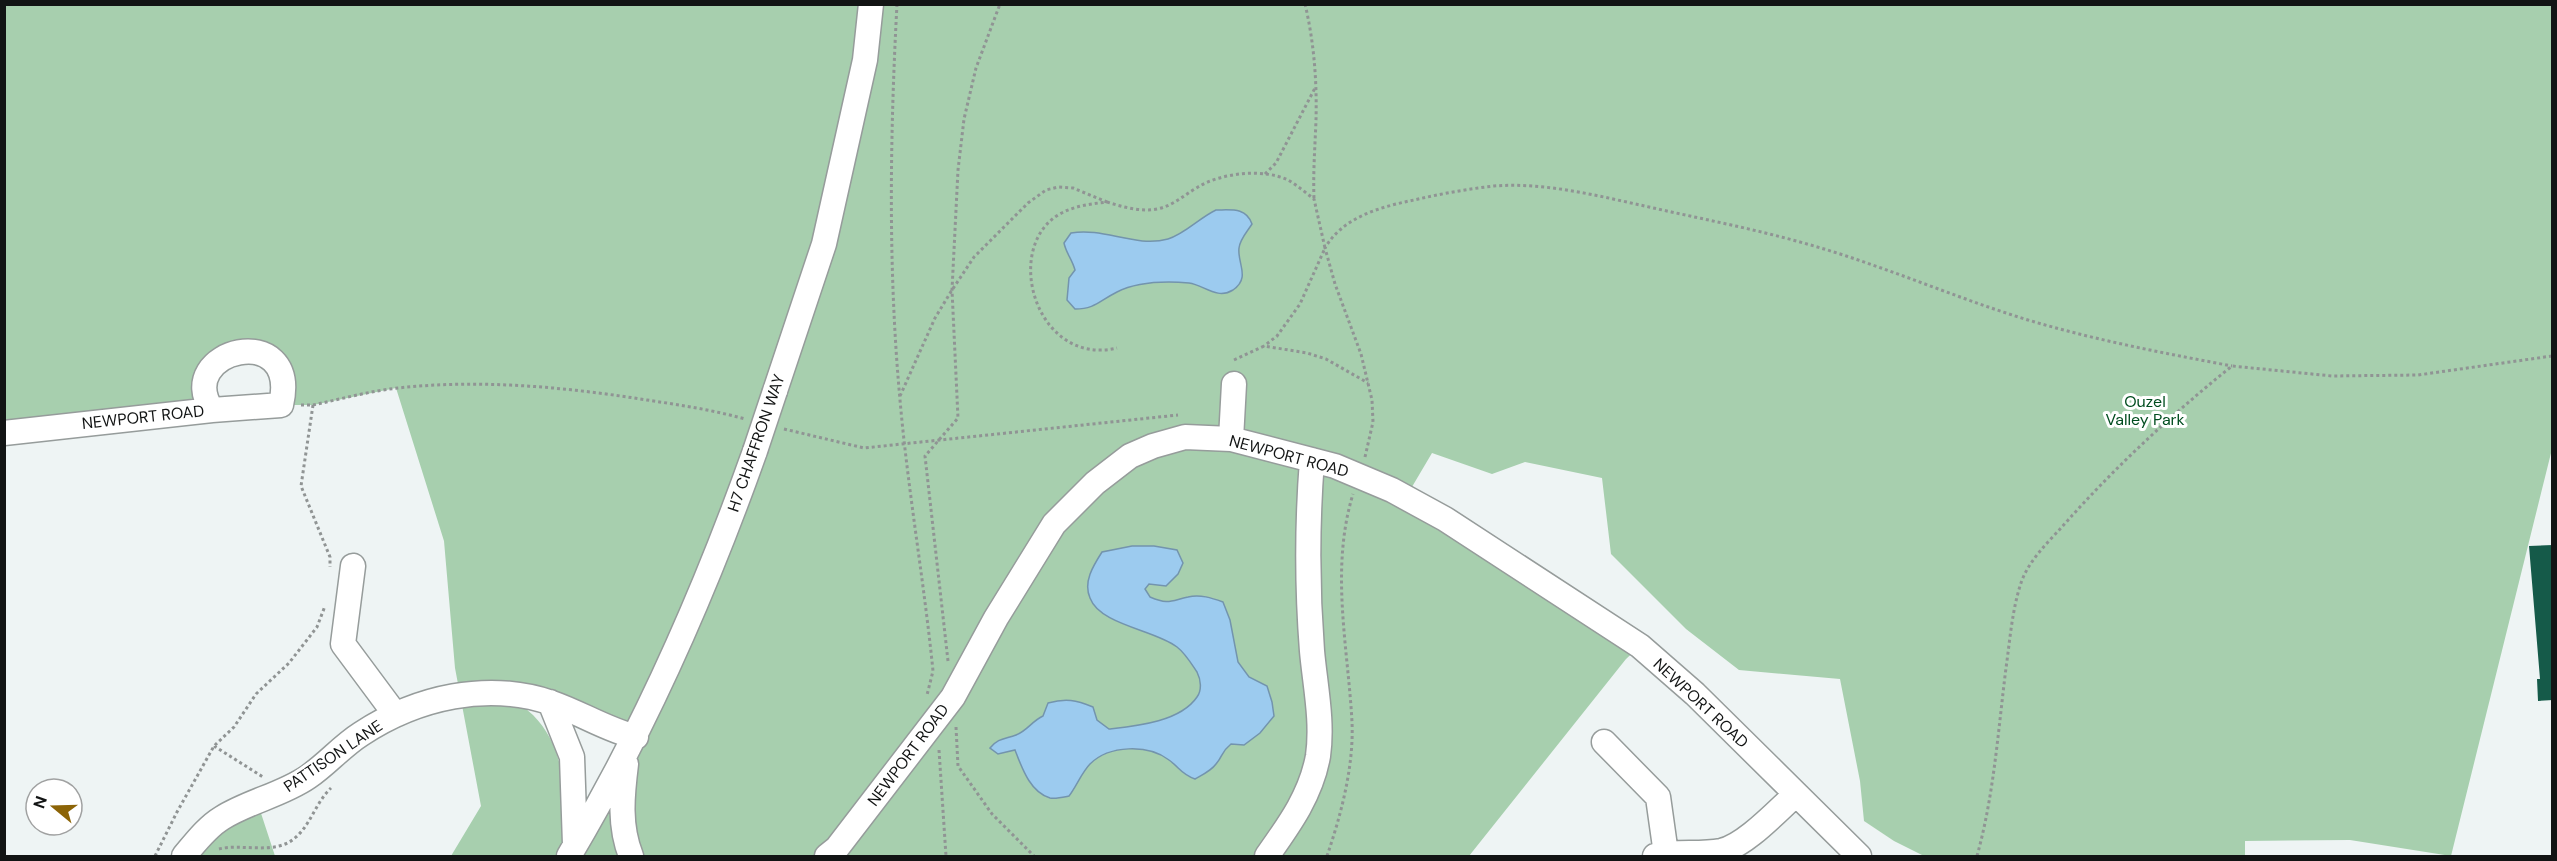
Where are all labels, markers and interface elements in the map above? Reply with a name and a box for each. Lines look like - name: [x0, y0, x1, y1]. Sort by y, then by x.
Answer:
- street label: H7 CHAFFRON WAY: [723, 371, 789, 515]
- park label: Ouzel Valley Park: [2105, 391, 2185, 430]
- street label: NEWPORT ROAD: [81, 400, 205, 434]
- street label: NEWPORT ROAD: [1227, 430, 1351, 482]
- street label: NEWPORT ROAD: [1649, 653, 1753, 753]
- street label: NEWPORT ROAD: [863, 700, 953, 810]
- street label: PATTISON LANE: [279, 715, 387, 797]
- north arrow: [24, 777, 84, 837]
- text: N: [28, 793, 52, 811]

